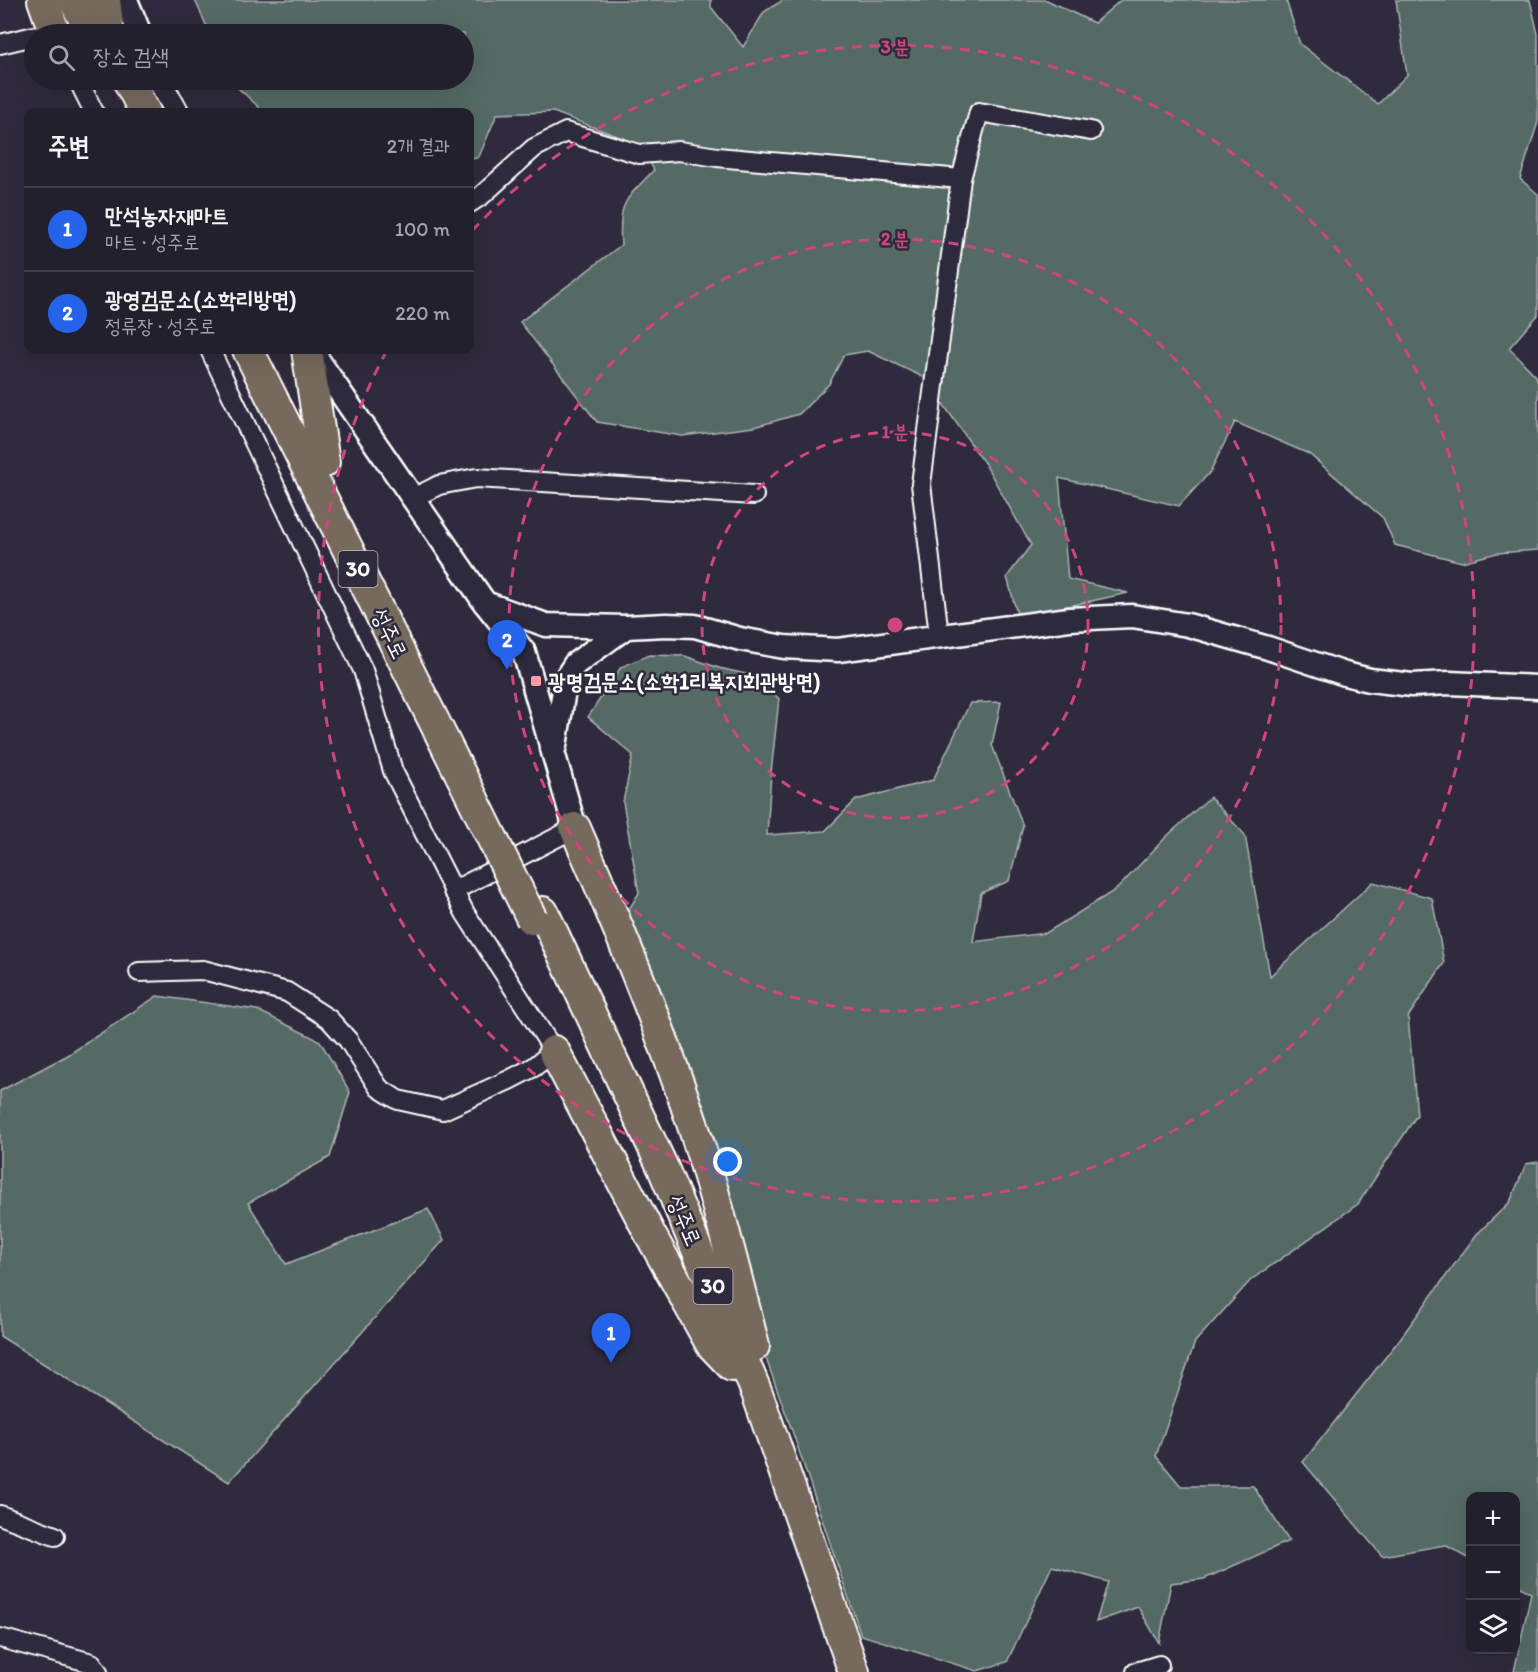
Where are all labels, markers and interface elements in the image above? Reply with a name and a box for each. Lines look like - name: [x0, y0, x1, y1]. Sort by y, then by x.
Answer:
- search box: [24, 24, 474, 90]
- text: 3 분: [881, 36, 909, 58]
- icon: search: [45, 41, 78, 74]
- text: 장소 검색: [93, 43, 169, 70]
- text: 주변: [48, 130, 90, 162]
- text: 2개 결과: [387, 134, 450, 158]
- text: 만석농자재마트: [105, 202, 229, 229]
- text: 1: [63, 217, 72, 241]
- text: 100 m: [395, 217, 450, 241]
- text: 2 분: [881, 228, 909, 250]
- text: 마트 · 성주로: [105, 230, 199, 254]
- text: 광영검문소(소학리방면): [105, 286, 296, 313]
- text: 2: [62, 301, 73, 325]
- text: 220 m: [395, 301, 450, 325]
- text: 정류장 · 성주로: [105, 314, 215, 338]
- text: 1 분: [882, 421, 908, 443]
- road number: 30: [338, 551, 378, 587]
- street label: 성주로: [366, 603, 413, 663]
- centre of rings: [885, 615, 905, 635]
- pin: 2: [488, 620, 526, 670]
- place label: 광명검문소(소학1리복지회관방면): [548, 668, 820, 695]
- marker: 광명검문소(소학1리복지회관방면): [529, 674, 543, 688]
- your location: [713, 1147, 742, 1176]
- street label: 성주로: [662, 1190, 707, 1250]
- road number: 30: [694, 1268, 732, 1304]
- pin: 1: [592, 1314, 630, 1363]
- map controls: [1466, 1492, 1520, 1654]
- button: +: [1466, 1492, 1520, 1546]
- button: −: [1466, 1546, 1520, 1600]
- button: layers: [1466, 1600, 1520, 1654]

